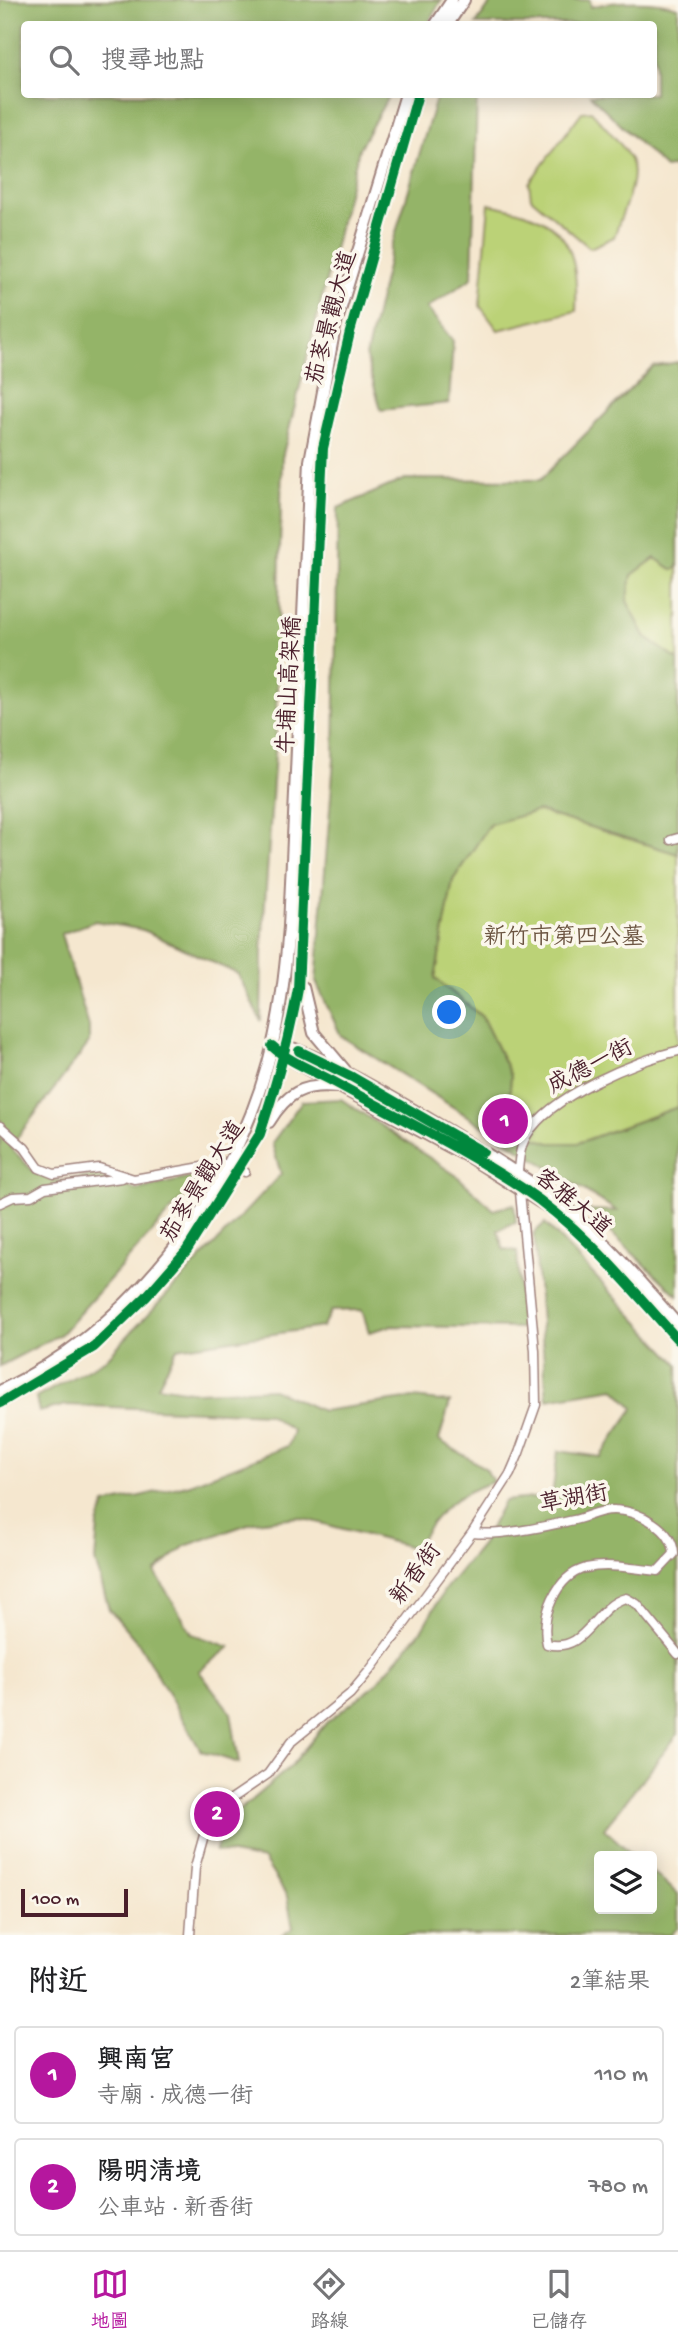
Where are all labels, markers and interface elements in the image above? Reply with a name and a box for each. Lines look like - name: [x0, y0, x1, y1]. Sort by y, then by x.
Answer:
- search box: [21, 21, 657, 98]
- icon: search: [45, 41, 83, 79]
- text: 搜尋地點: [101, 48, 205, 79]
- street label: 茄苳景觀大道: [301, 248, 364, 388]
- street label: 牛埔山高架橋: [272, 615, 308, 755]
- park label: 新竹市第四公墓: [484, 924, 645, 952]
- your location: [432, 995, 466, 1029]
- street label: 成德一街: [543, 1034, 638, 1101]
- pin: 1: [482, 1095, 528, 1147]
- street label: 茄苳景觀大道: [155, 1116, 252, 1248]
- street label: 客雅大道: [528, 1163, 617, 1244]
- street label: 草湖街: [538, 1480, 610, 1519]
- street label: 新香街: [385, 1539, 448, 1611]
- pin: 2: [194, 1788, 240, 1840]
- map controls: [594, 1851, 657, 1914]
- button: layers: [594, 1851, 657, 1914]
- scale bar: [21, 1886, 128, 1918]
- text: 100 m: [32, 1889, 79, 1912]
- text: 附近: [28, 1967, 88, 2002]
- text: 2筆結果: [570, 1970, 650, 1997]
- text: 興南宮: [97, 2047, 175, 2078]
- text: 1: [48, 2062, 58, 2089]
- text: 110 m: [595, 2062, 648, 2089]
- text: 寺廟 · 成德一街: [97, 2084, 253, 2111]
- text: 陽明清境: [97, 2159, 201, 2190]
- text: 2: [47, 2174, 59, 2201]
- text: 780 m: [589, 2174, 648, 2201]
- text: 公車站 · 新香街: [97, 2196, 253, 2223]
- tab: 地圖: [91, 2265, 129, 2335]
- tab: 路線: [310, 2265, 348, 2335]
- tab: 已儲存: [530, 2265, 587, 2335]

